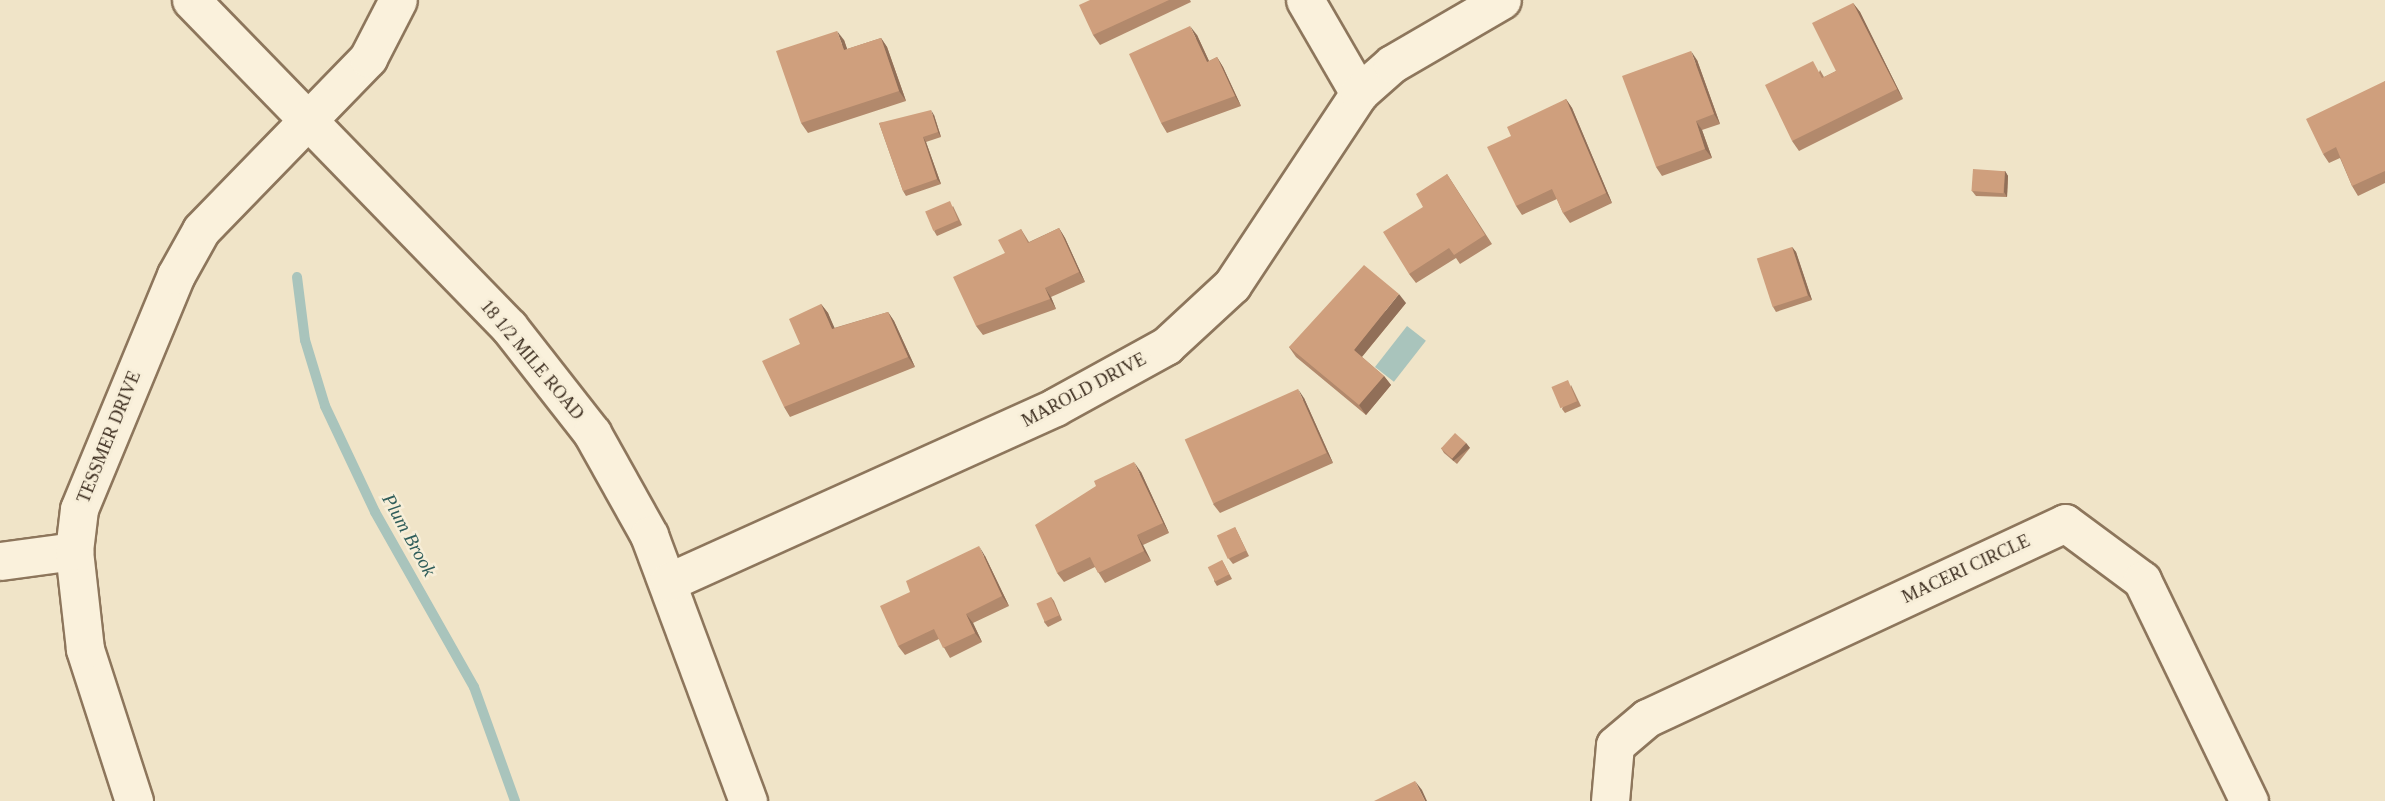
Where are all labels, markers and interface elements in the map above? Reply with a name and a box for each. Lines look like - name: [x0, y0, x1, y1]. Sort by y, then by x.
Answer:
- street label: 18 1/2 MILE ROAD: [476, 296, 588, 424]
- street label: MAROLD DRIVE: [1018, 348, 1150, 432]
- street label: TESSMER DRIVE: [73, 368, 145, 506]
- water label: Plum Brook: [377, 490, 441, 580]
- street label: MACERI CIRCLE: [1899, 530, 2033, 608]

